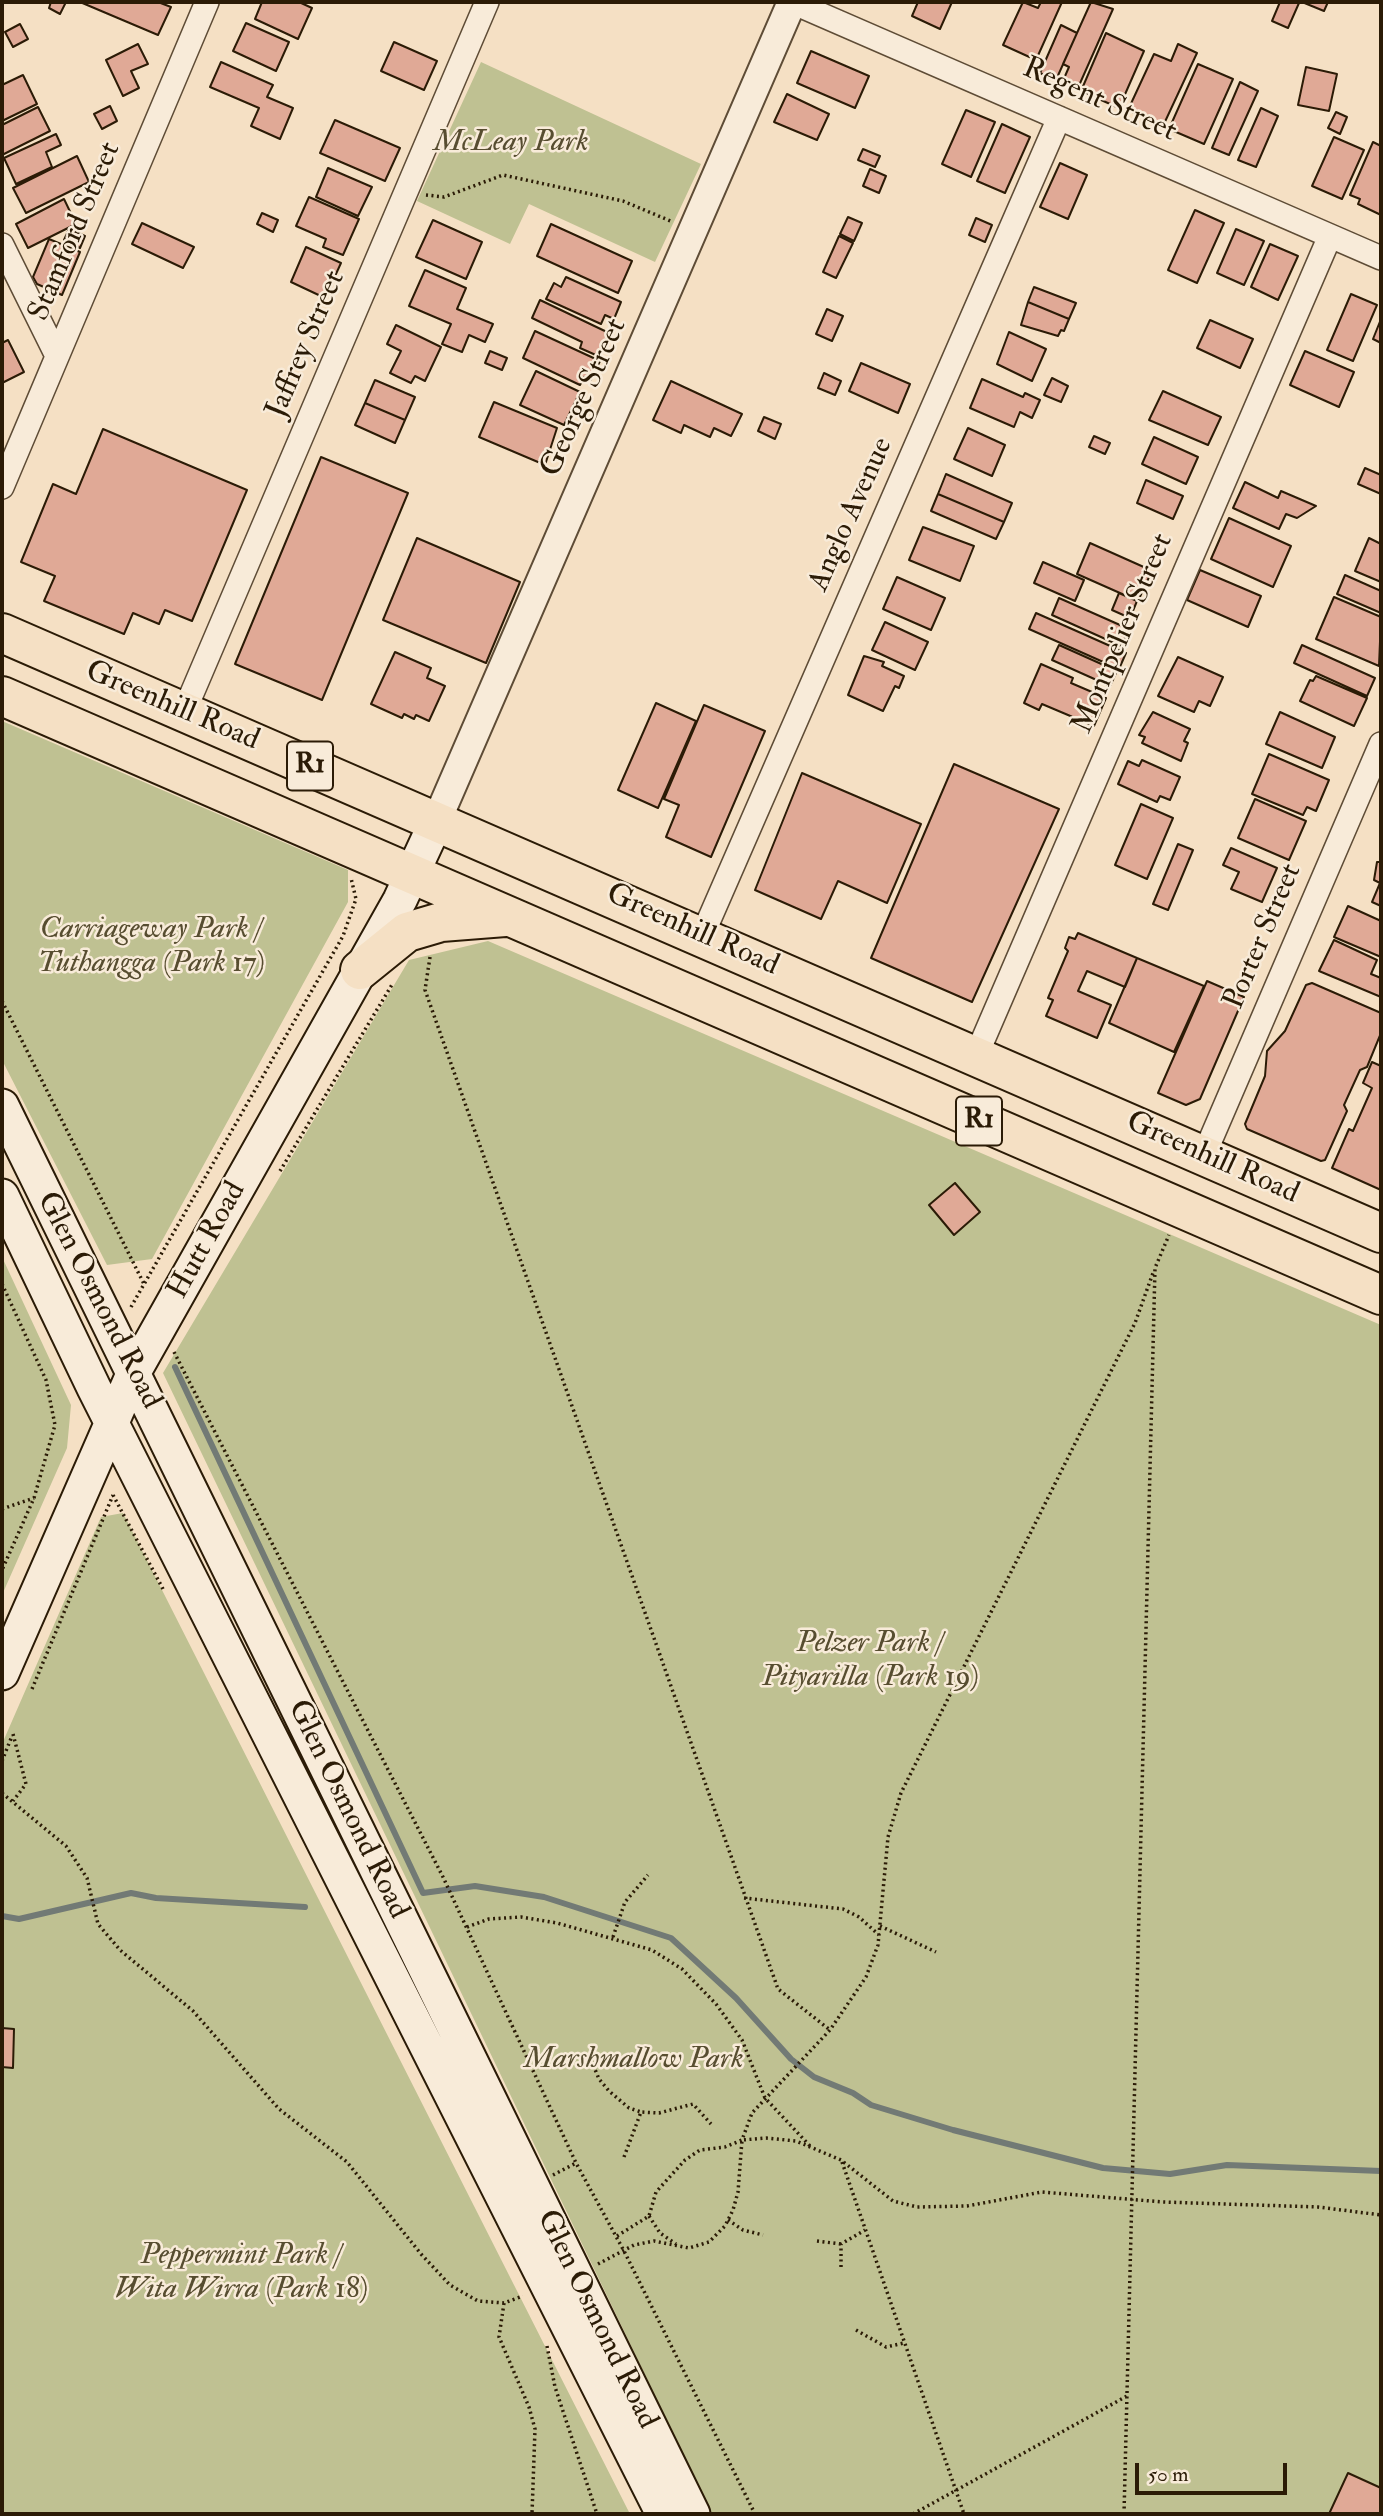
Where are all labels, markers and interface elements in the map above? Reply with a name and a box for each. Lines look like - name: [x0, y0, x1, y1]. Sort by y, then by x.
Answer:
- street label: Regent Street: [1016, 51, 1182, 151]
- park label: McLeay Park: [433, 126, 589, 162]
- street label: Stamford Street: [22, 137, 130, 327]
- street label: Jaffrey Street: [260, 266, 354, 424]
- street label: George Street: [534, 313, 636, 483]
- street label: Anglo Avenue: [802, 433, 902, 597]
- street label: Montpelier Street: [1066, 529, 1182, 739]
- street label: Greenhill Road: [80, 654, 264, 760]
- road number: R1: [287, 742, 333, 790]
- street label: Porter Street: [1217, 859, 1311, 1015]
- street label: Greenhill Road: [600, 877, 784, 985]
- park label: Carriageway Park / Tuthangga (Park 17): [38, 913, 264, 984]
- road number: R1: [956, 1096, 1002, 1146]
- street label: Greenhill Road: [1120, 1105, 1304, 1213]
- street label: Hutt Road: [161, 1176, 255, 1306]
- street label: Glen Osmond Road: [28, 1187, 168, 1415]
- park label: Pelzer Park / Pityarilla (Park 19): [762, 1627, 978, 1698]
- street label: Glen Osmond Road: [279, 1695, 415, 1925]
- park label: Marshmallow Park: [524, 2043, 744, 2079]
- street label: Glen Osmond Road: [528, 2205, 664, 2435]
- park label: Peppermint Park / Wita Wirra (Park 18): [114, 2239, 368, 2310]
- scale bar: [1138, 2450, 1290, 2494]
- text: 50 m: [1148, 2461, 1189, 2488]

